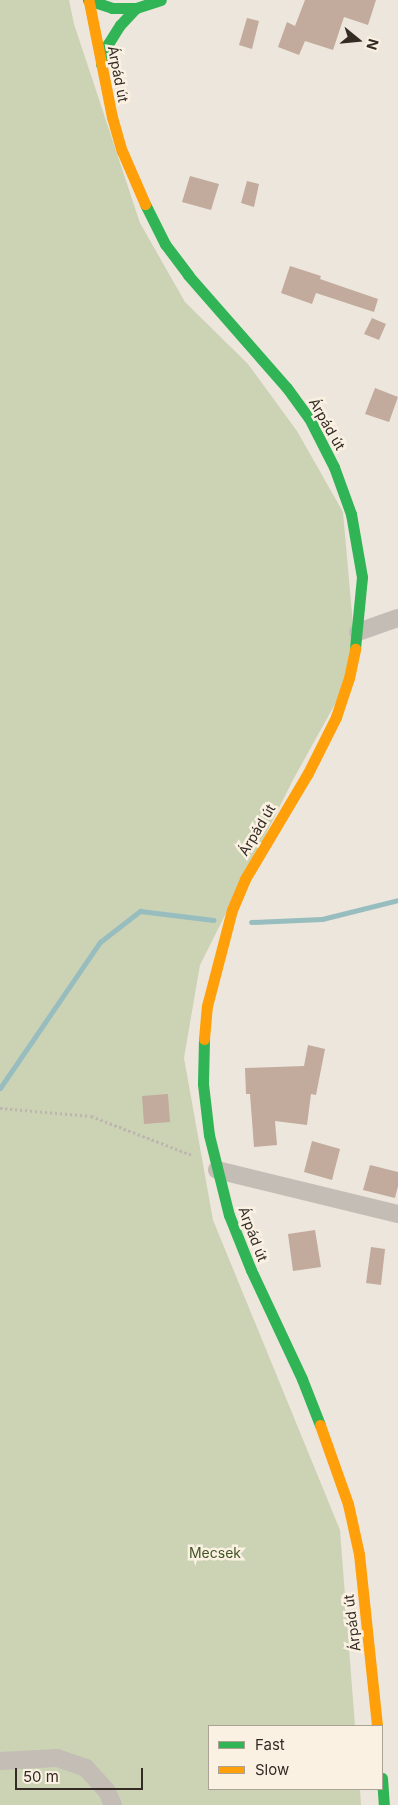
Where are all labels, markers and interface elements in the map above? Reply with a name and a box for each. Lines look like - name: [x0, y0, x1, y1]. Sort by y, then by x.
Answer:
- north arrow: [333, 15, 383, 65]
- text: N: [363, 37, 383, 52]
- street label: Árpád út: [104, 44, 132, 104]
- street label: Árpád út: [305, 395, 349, 453]
- street label: Árpád út: [235, 801, 279, 859]
- street label: Árpád út: [235, 1204, 271, 1264]
- park label: Mecsek: [189, 1545, 241, 1561]
- street label: Árpád út: [340, 1594, 364, 1652]
- legend: [208, 1725, 383, 1790]
- text: Fast: [255, 1735, 285, 1754]
- scale bar: [18, 1758, 145, 1790]
- text: Slow: [255, 1760, 289, 1779]
- text: 50 m: [23, 1767, 59, 1786]

